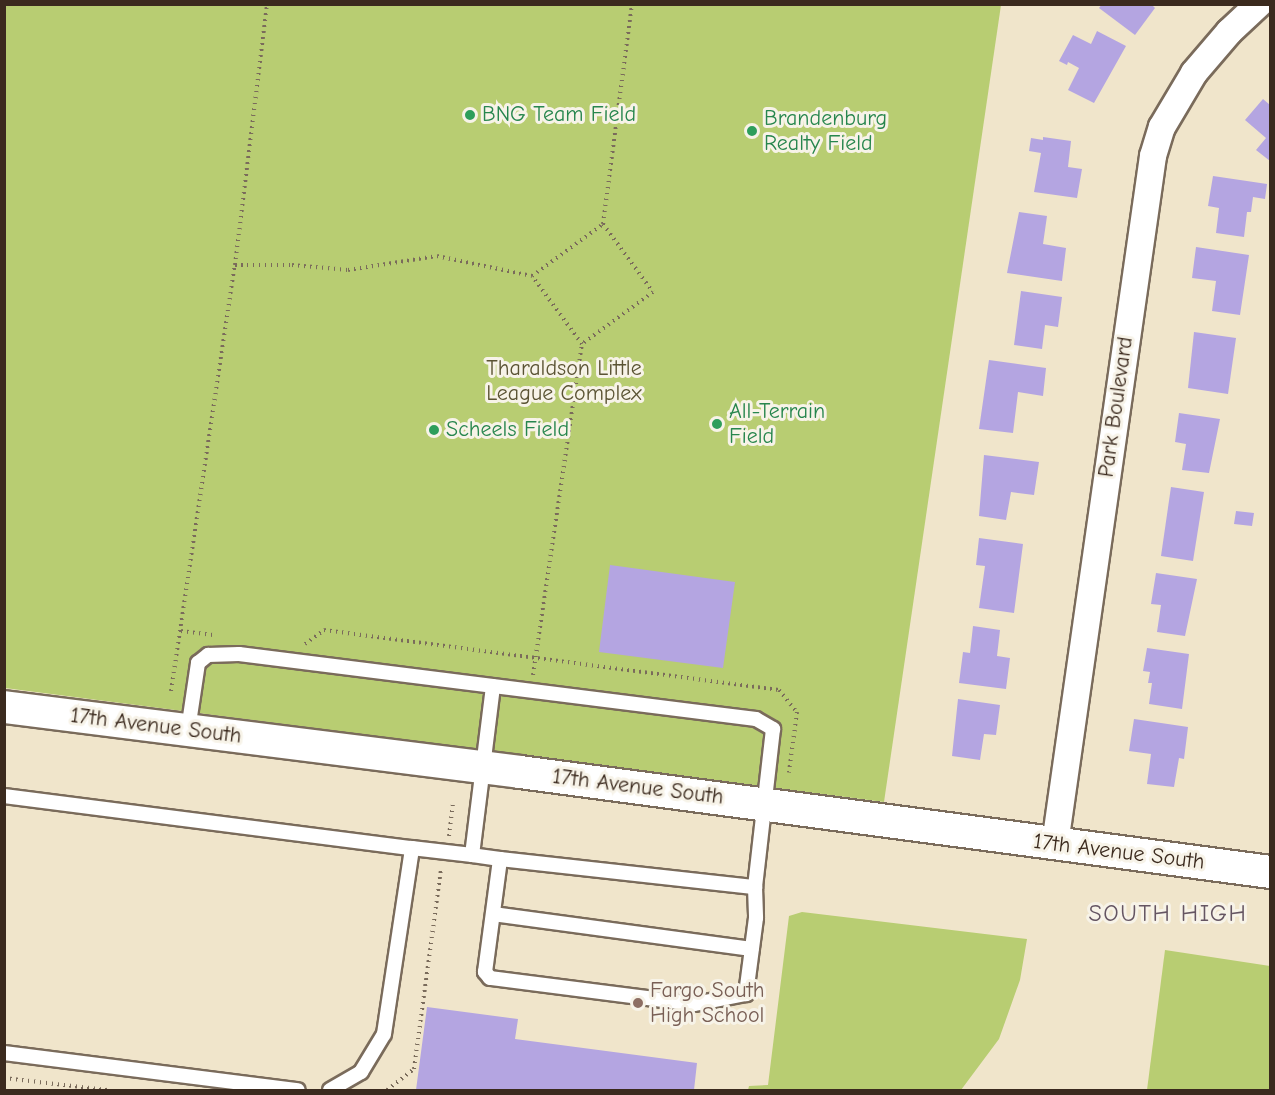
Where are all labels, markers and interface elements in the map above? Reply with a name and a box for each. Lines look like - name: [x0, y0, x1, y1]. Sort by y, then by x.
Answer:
- place label: BNG Team Field: [482, 102, 636, 128]
- place label: Brandenburg Realty Field: [764, 105, 887, 156]
- marker: BNG Team Field: [463, 108, 477, 122]
- marker: Brandenburg Realty Field: [745, 124, 759, 138]
- street label: Park Boulevard: [1093, 335, 1139, 479]
- park label: Tharaldson Little League Complex: [486, 355, 642, 406]
- place label: All-Terrain Field: [729, 398, 825, 450]
- place label: Scheels Field: [446, 417, 569, 443]
- marker: All-Terrain Field: [710, 417, 724, 431]
- marker: Scheels Field: [427, 423, 441, 437]
- street label: 17th Avenue South: [69, 702, 243, 750]
- street label: 17th Avenue South: [551, 763, 725, 811]
- street label: 17th Avenue South: [1032, 828, 1206, 876]
- district label: SOUTH HIGH: [1089, 900, 1247, 928]
- place label: Fargo South High School: [650, 977, 765, 1028]
- marker: Fargo South High School: [631, 996, 645, 1010]

